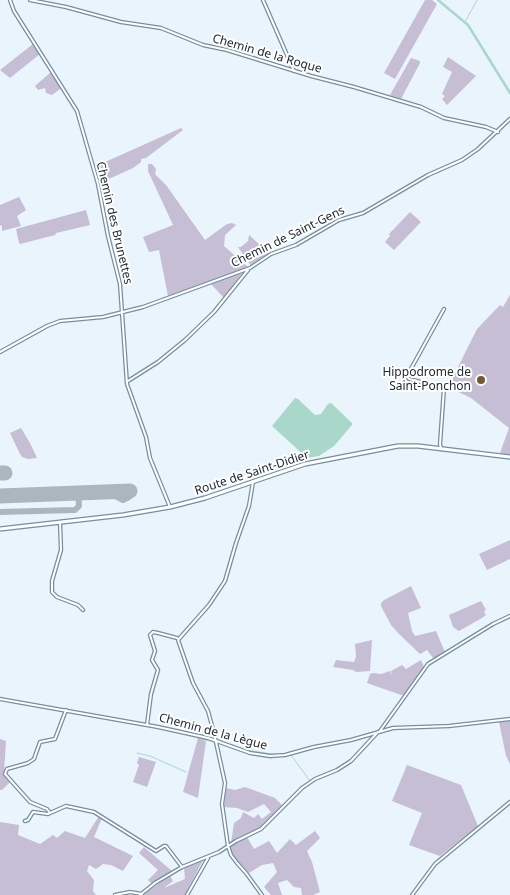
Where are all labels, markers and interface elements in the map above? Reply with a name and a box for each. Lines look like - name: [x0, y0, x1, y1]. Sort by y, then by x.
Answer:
- street label: Chemin de la Roque: [211, 31, 323, 77]
- street label: Chemin des Brunettes: [93, 160, 135, 286]
- street label: Chemin de Saint-Gens: [229, 203, 347, 271]
- place label: Hippodrome de Saint-Ponchon: [382, 366, 471, 394]
- marker: Hippodrome de Saint-Ponchon: [475, 374, 487, 386]
- street label: Route de Saint-Didier: [193, 448, 311, 498]
- street label: Chemin de la Lègue: [157, 711, 269, 753]

